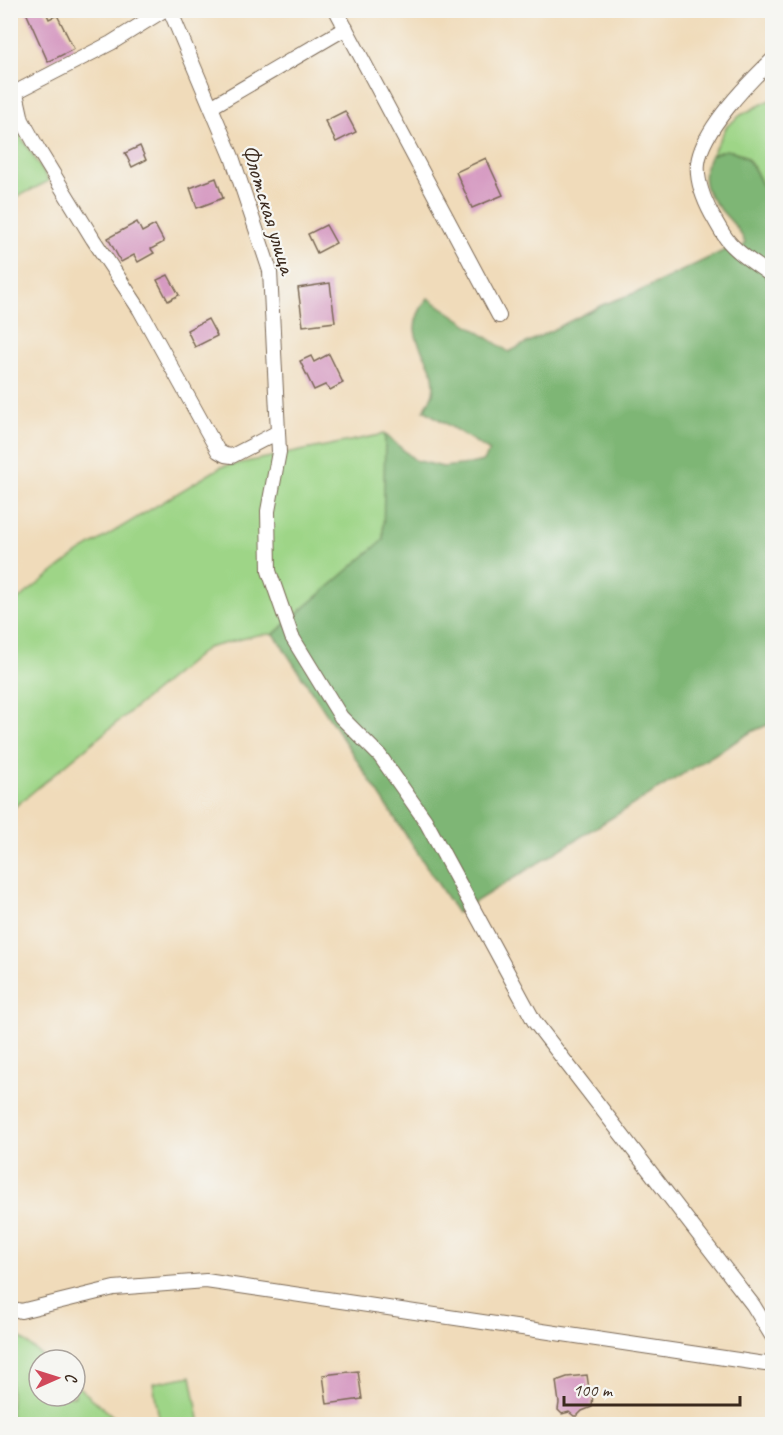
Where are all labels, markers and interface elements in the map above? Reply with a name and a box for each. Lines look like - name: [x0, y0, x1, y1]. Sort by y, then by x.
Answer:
- street label: Флотская улица: [235, 141, 304, 279]
- north arrow: [27, 1348, 87, 1408]
- scale bar: [564, 1369, 740, 1407]
- text: С: [61, 1373, 81, 1384]
- text: 100 m: [573, 1379, 614, 1401]

